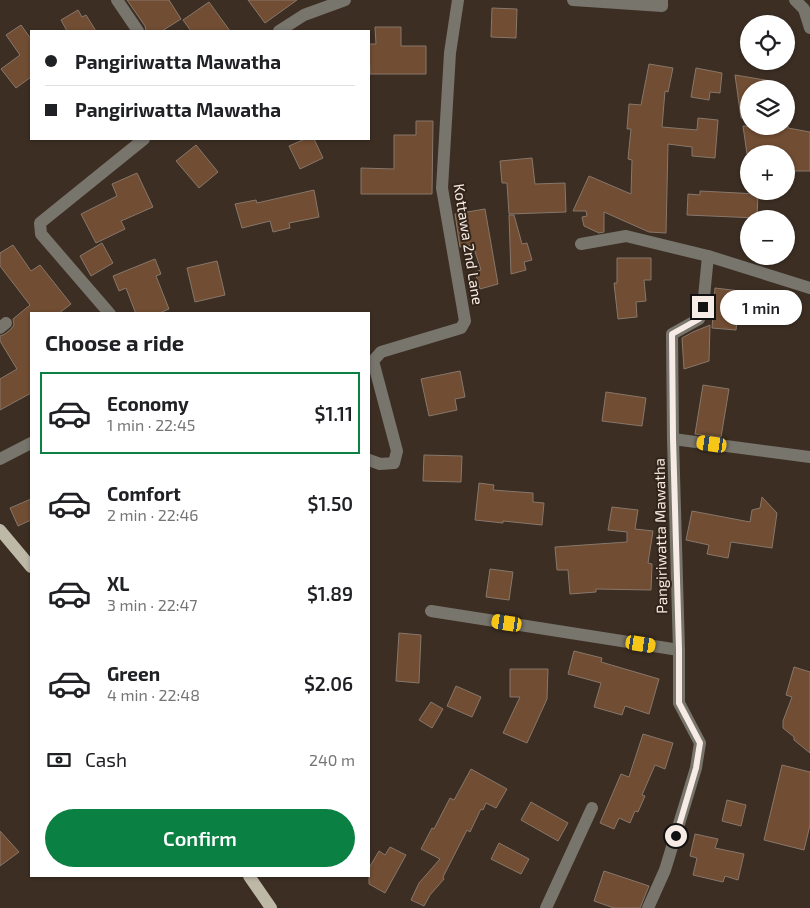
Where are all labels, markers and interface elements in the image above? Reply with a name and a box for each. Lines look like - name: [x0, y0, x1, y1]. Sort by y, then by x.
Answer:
- map controls: [740, 15, 795, 265]
- button: locate: [740, 15, 795, 70]
- text: Pangiriwatta Mawatha: [75, 50, 281, 73]
- button: layers: [740, 80, 795, 135]
- text: Pangiriwatta Mawatha: [75, 98, 281, 121]
- button: +: [740, 145, 795, 200]
- street label: Kottawa 2nd Lane: [451, 182, 487, 306]
- button: −: [740, 210, 795, 265]
- callout: 1 min: [720, 290, 803, 324]
- route end: [692, 296, 714, 318]
- text: 1 min: [742, 298, 780, 317]
- text: Choose a ride: [45, 329, 184, 355]
- icon: car: [47, 391, 92, 436]
- text: Economy: [107, 392, 189, 415]
- text: $1.11: [315, 402, 353, 425]
- text: 1 min · 22:45: [107, 415, 195, 434]
- car: [696, 434, 727, 454]
- street label: Pangiriwatta Mawatha: [650, 458, 670, 614]
- icon: car: [47, 481, 92, 526]
- text: Comfort: [107, 482, 181, 505]
- text: $1.50: [308, 492, 353, 515]
- text: 2 min · 22:46: [107, 505, 199, 524]
- icon: car: [47, 571, 92, 616]
- text: XL: [107, 572, 129, 595]
- text: $1.89: [307, 582, 353, 605]
- text: 3 min · 22:47: [107, 595, 197, 614]
- car: [491, 613, 522, 633]
- car: [625, 634, 656, 654]
- icon: car: [47, 661, 92, 706]
- text: Green: [107, 662, 160, 685]
- text: $2.06: [304, 672, 353, 695]
- text: 4 min · 22:48: [107, 685, 200, 704]
- icon: cash: [45, 746, 73, 774]
- text: Cash: [85, 748, 127, 771]
- text: 240 m: [309, 750, 355, 769]
- button: Confirm: [45, 809, 355, 867]
- route start: [665, 825, 687, 847]

